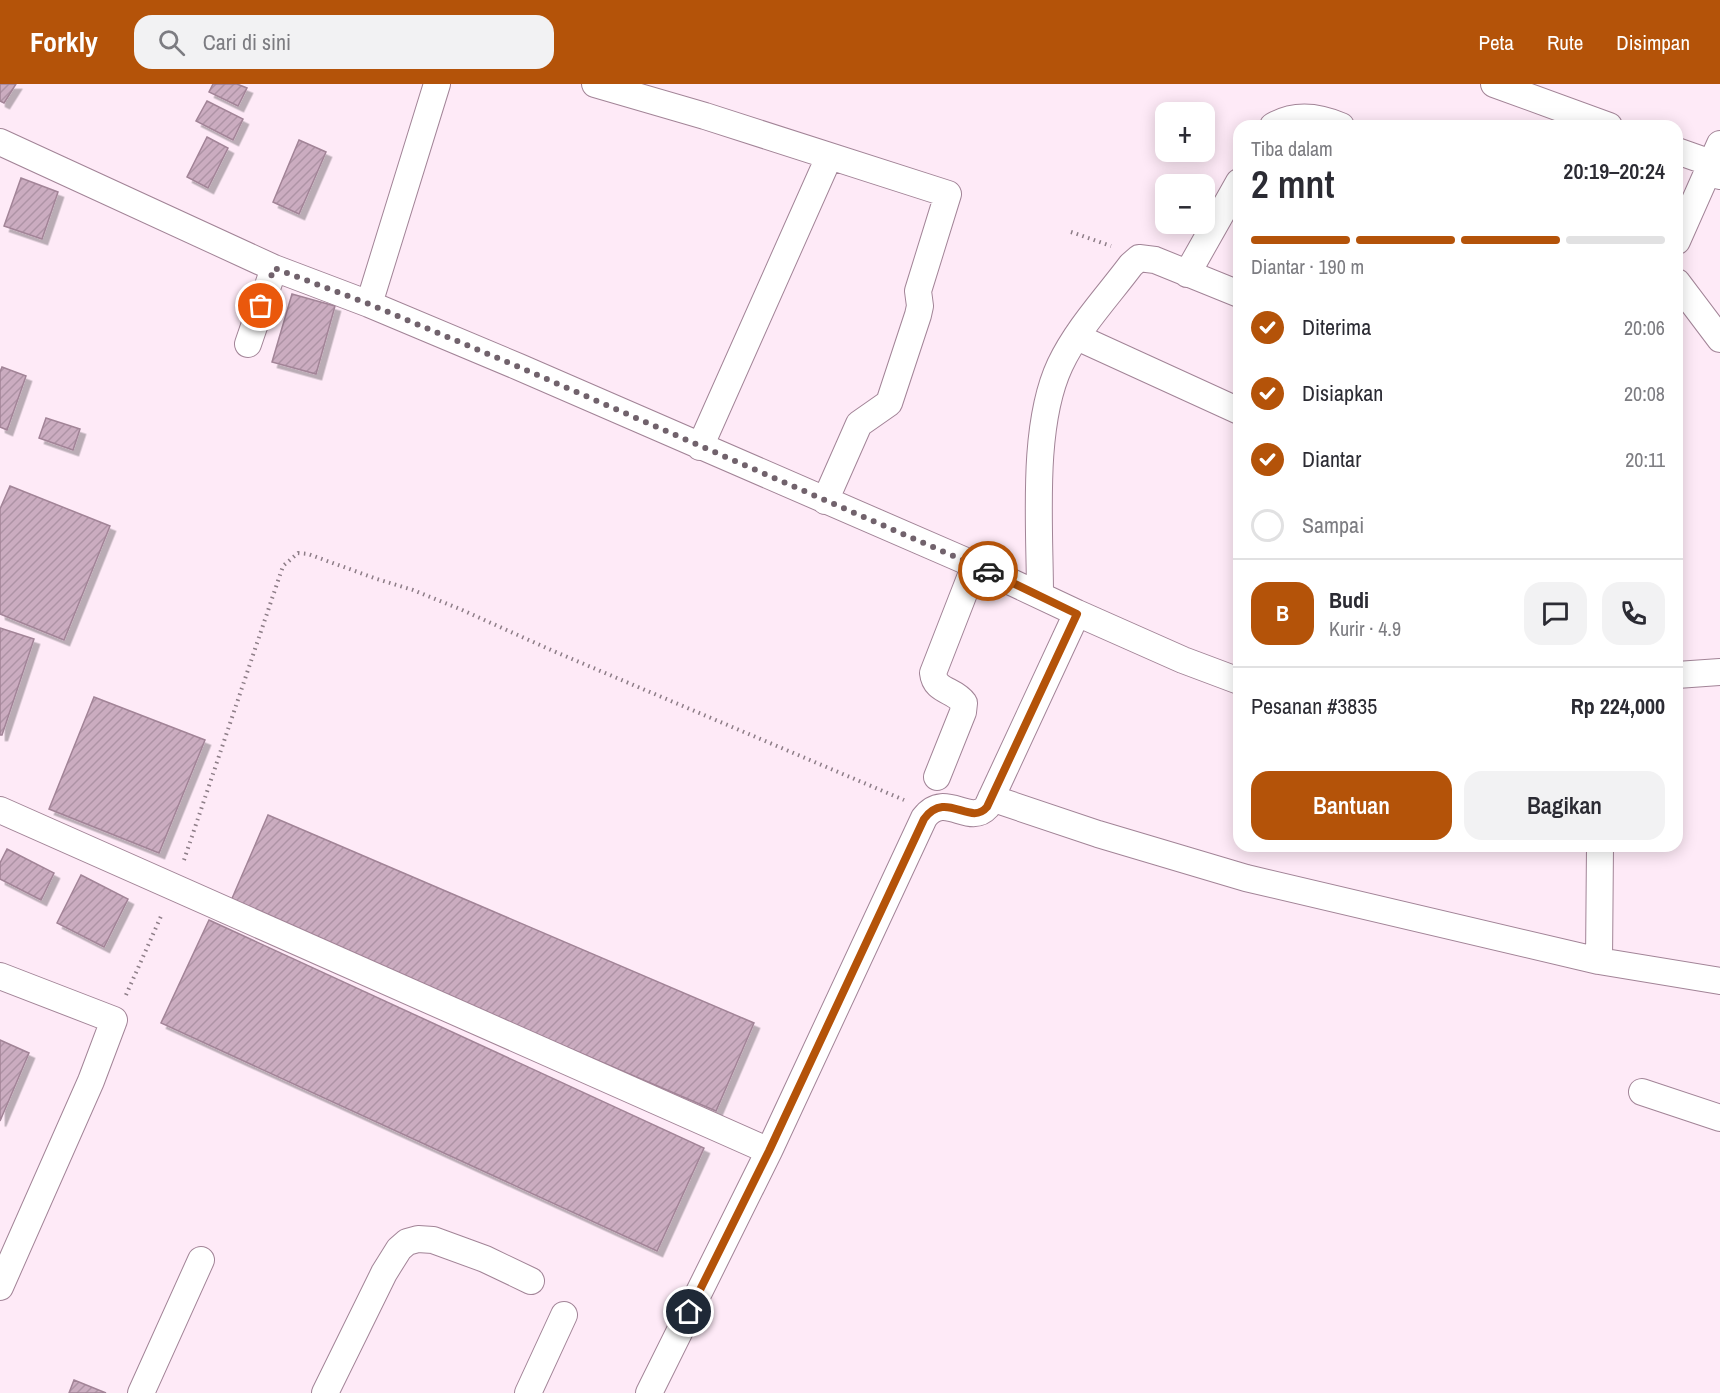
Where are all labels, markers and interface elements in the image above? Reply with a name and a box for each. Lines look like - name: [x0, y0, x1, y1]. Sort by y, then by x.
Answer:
- search box: [134, 15, 554, 69]
- text: Forkly: [30, 23, 98, 61]
- icon: search: [155, 26, 188, 59]
- text: Cari di sini: [203, 27, 291, 57]
- text: Peta: [1478, 28, 1514, 57]
- text: Rute: [1547, 28, 1583, 57]
- text: Disimpan: [1616, 28, 1690, 57]
- map controls: [1155, 102, 1215, 234]
- button: +: [1155, 102, 1215, 162]
- text: Tiba dalam: [1251, 135, 1333, 162]
- text: 20:19–20:24: [1563, 156, 1665, 186]
- text: 2 mnt: [1251, 158, 1335, 210]
- button: −: [1155, 174, 1215, 234]
- text: Diantar · 190 m: [1251, 253, 1364, 280]
- pin: [235, 280, 286, 331]
- icon: bag: [244, 289, 277, 322]
- icon: check: [1251, 311, 1284, 344]
- text: Diterima: [1302, 312, 1371, 342]
- text: 20:06: [1624, 314, 1665, 341]
- icon: check: [1251, 377, 1284, 410]
- text: Disiapkan: [1302, 378, 1383, 408]
- text: 20:08: [1624, 380, 1665, 407]
- icon: check: [1251, 443, 1284, 476]
- text: Diantar: [1302, 444, 1361, 474]
- text: 20:11: [1625, 446, 1665, 473]
- text: Sampai: [1302, 510, 1364, 540]
- courier: [958, 541, 1018, 601]
- icon: car: [972, 555, 1005, 588]
- button: chat: [1524, 582, 1587, 645]
- button: phone: [1602, 582, 1665, 645]
- text: Budi: [1329, 585, 1369, 615]
- text: B: [1276, 598, 1289, 628]
- text: Kurir · 4.9: [1329, 615, 1401, 642]
- text: Pesanan #3835: [1251, 691, 1377, 721]
- text: Rp 224,000: [1571, 691, 1665, 721]
- button: Bantuan: [1251, 771, 1452, 840]
- button: Bagikan: [1464, 771, 1665, 840]
- pin: [663, 1286, 714, 1337]
- icon: home: [672, 1295, 705, 1328]

